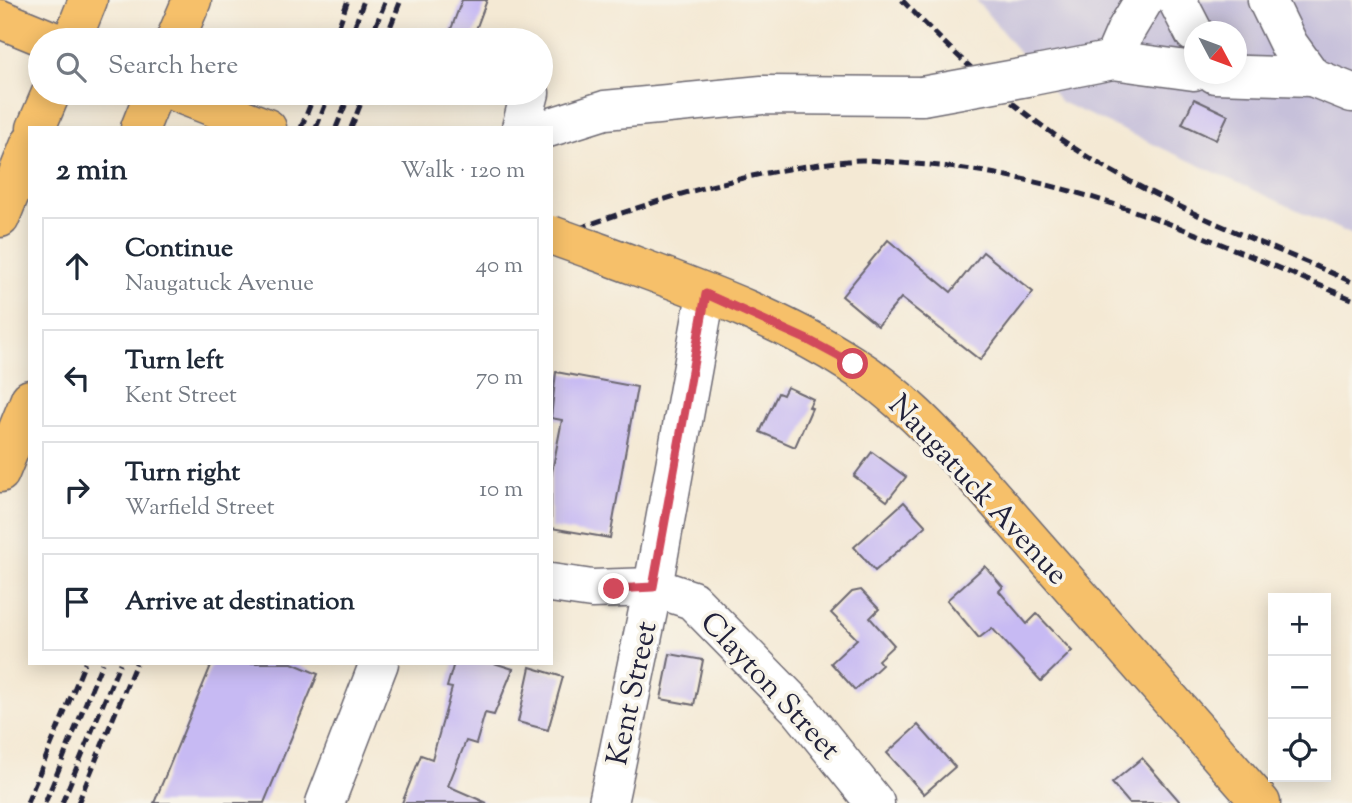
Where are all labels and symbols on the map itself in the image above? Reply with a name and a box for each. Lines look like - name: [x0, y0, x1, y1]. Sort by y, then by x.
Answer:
- north arrow: [1184, 21, 1247, 84]
- route start: [837, 348, 868, 379]
- street label: Naugatuck Avenue: [877, 386, 1077, 596]
- route end: [598, 573, 629, 604]
- street label: Clayton Street: [689, 603, 849, 771]
- street label: Kent Street: [597, 618, 670, 769]

